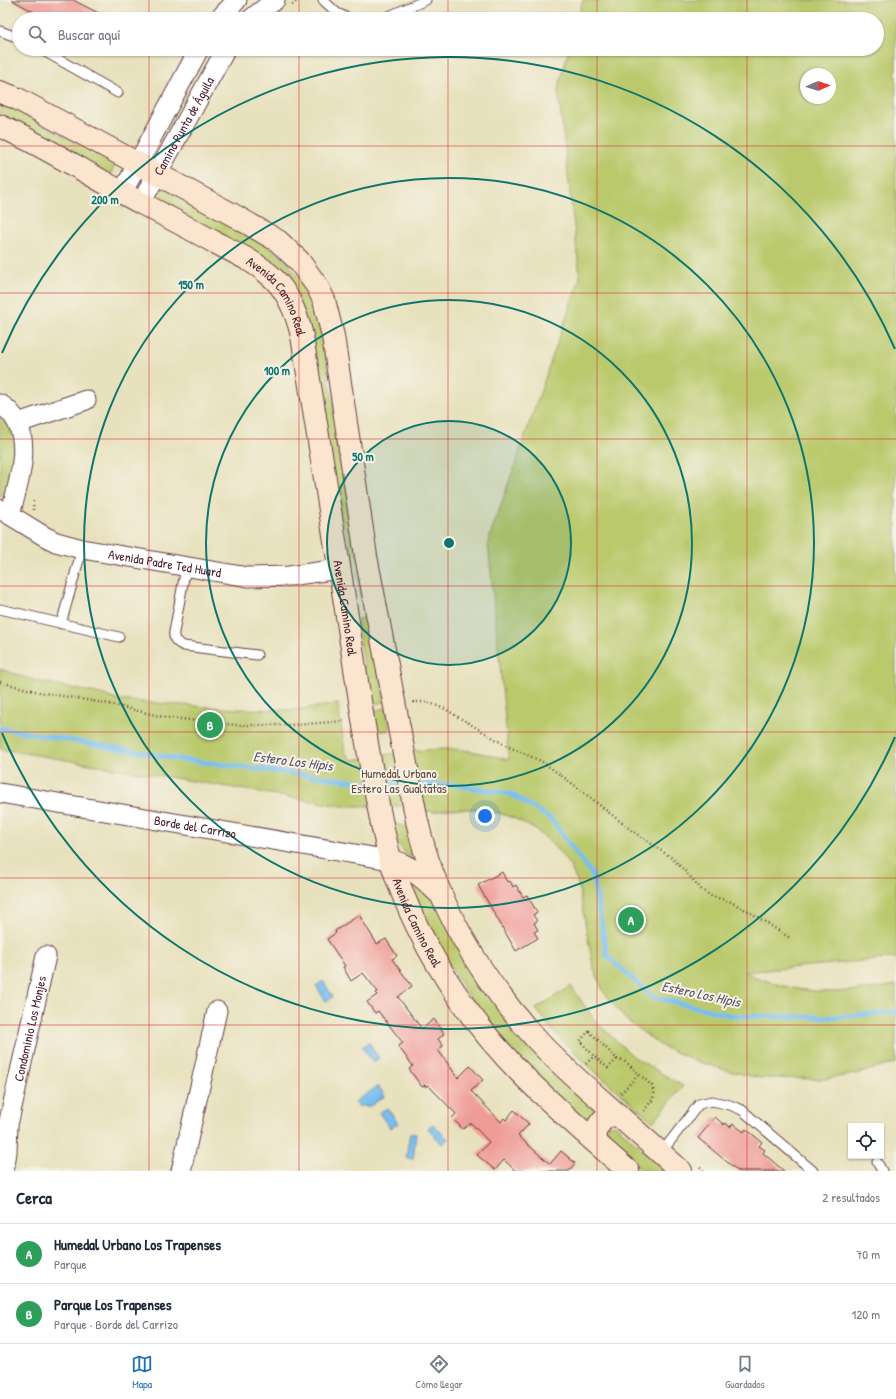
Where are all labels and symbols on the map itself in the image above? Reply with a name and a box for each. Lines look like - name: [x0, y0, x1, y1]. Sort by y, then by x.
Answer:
- north arrow: [800, 68, 836, 104]
- street label: Camino Punta de Águila: [149, 73, 218, 179]
- text: 200 m: [91, 191, 119, 208]
- street label: Avenida Camino Real: [243, 252, 311, 338]
- text: 150 m: [178, 276, 204, 293]
- text: 100 m: [264, 362, 290, 379]
- text: 50 m: [352, 448, 374, 465]
- centre of rings: [442, 536, 456, 550]
- street label: Avenida Padre Ted Huard: [107, 545, 223, 581]
- street label: Avenida Camino Real: [329, 559, 362, 658]
- pin: B: [197, 710, 223, 740]
- water label: Estero Los Hipis: [252, 746, 335, 776]
- park label: Humedal Urbano Estero Las Gualtatas: [351, 764, 447, 797]
- your location: [475, 806, 495, 826]
- street label: Borde del Carrizo: [153, 811, 238, 842]
- street label: Avenida Camino Real: [388, 875, 446, 971]
- pin: A: [618, 905, 644, 935]
- street label: Condominio Los Monjes: [9, 974, 50, 1083]
- water label: Estero Los Hipis: [660, 976, 744, 1012]

